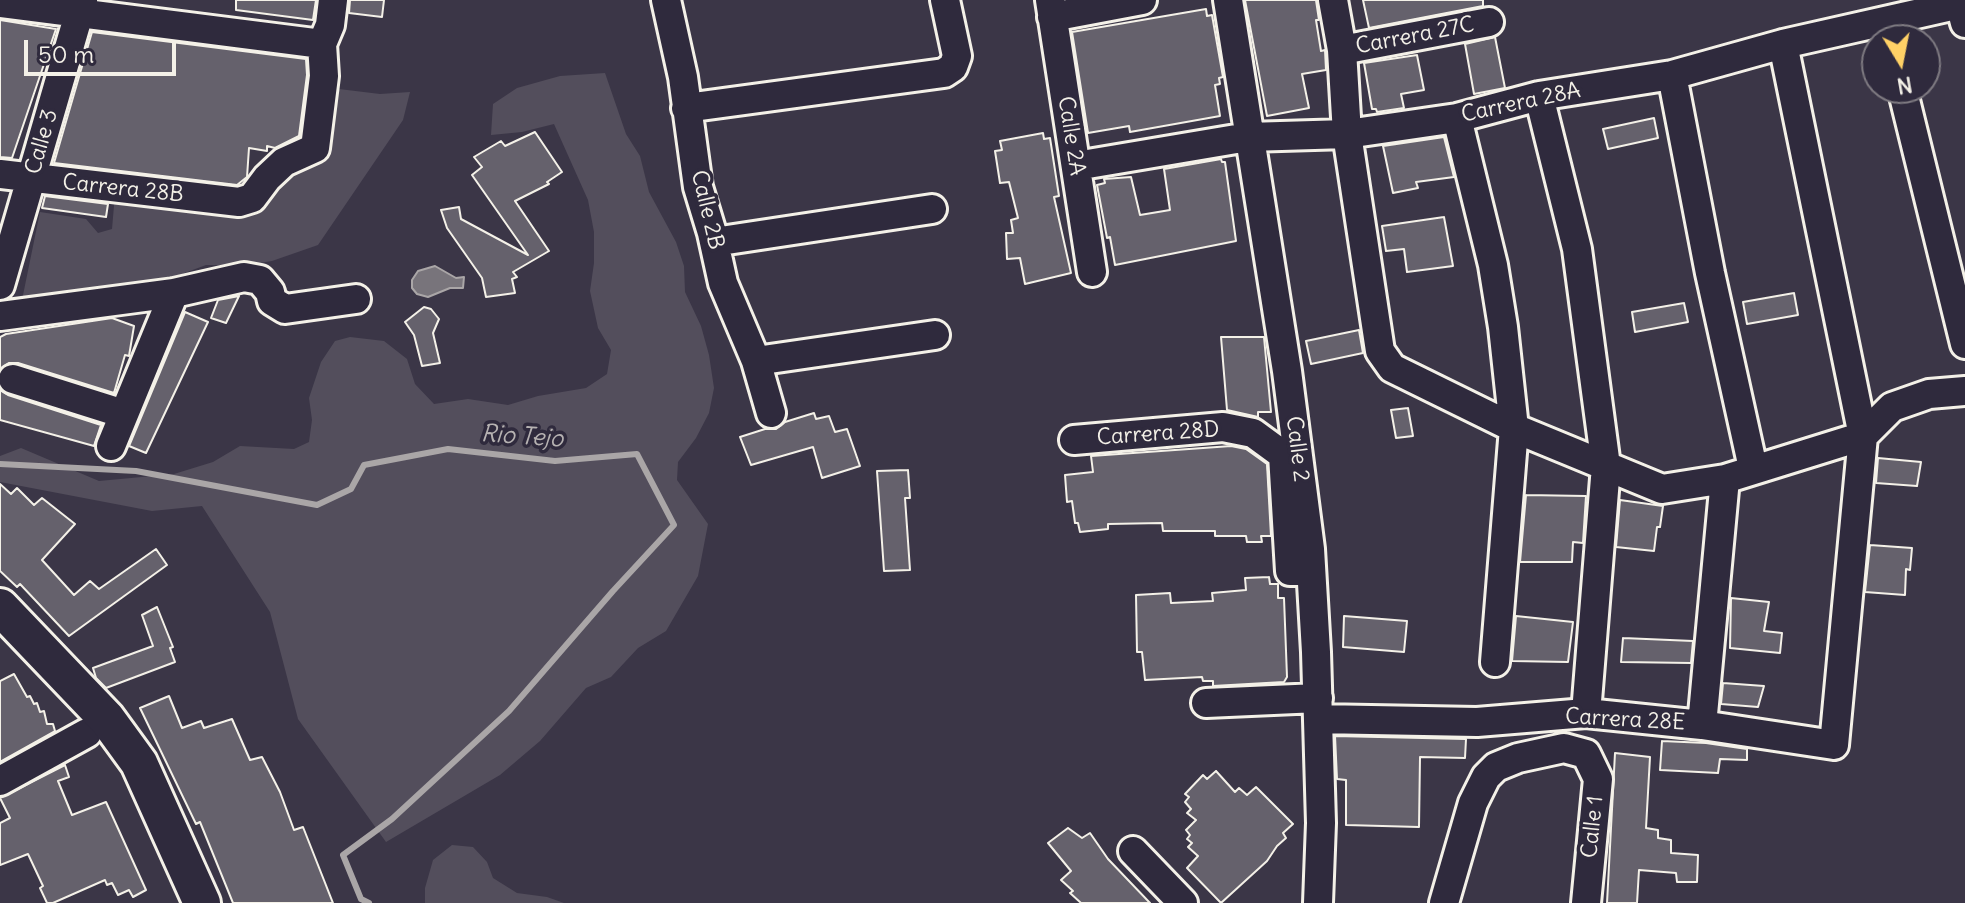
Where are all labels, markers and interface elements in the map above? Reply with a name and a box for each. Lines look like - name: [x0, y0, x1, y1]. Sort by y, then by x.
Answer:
- street label: Carrera 27C: [1354, 12, 1476, 60]
- scale bar: [28, 24, 180, 74]
- north arrow: [1861, 24, 1941, 104]
- text: 50 m: [38, 39, 94, 69]
- text: N: [1895, 71, 1915, 101]
- street label: Carrera 28A: [1459, 77, 1583, 129]
- street label: Calle 2A: [1052, 94, 1090, 178]
- street label: Calle 3: [20, 106, 64, 178]
- street label: Calle 2B: [685, 168, 729, 252]
- street label: Carrera 28B: [61, 170, 185, 208]
- street label: Calle 2: [1280, 415, 1314, 483]
- street label: Carrera 28D: [1096, 417, 1220, 451]
- water label: Rio Tejo: [480, 420, 564, 454]
- street label: Carrera 28E: [1564, 704, 1686, 736]
- street label: Calle 1: [1577, 795, 1609, 859]

